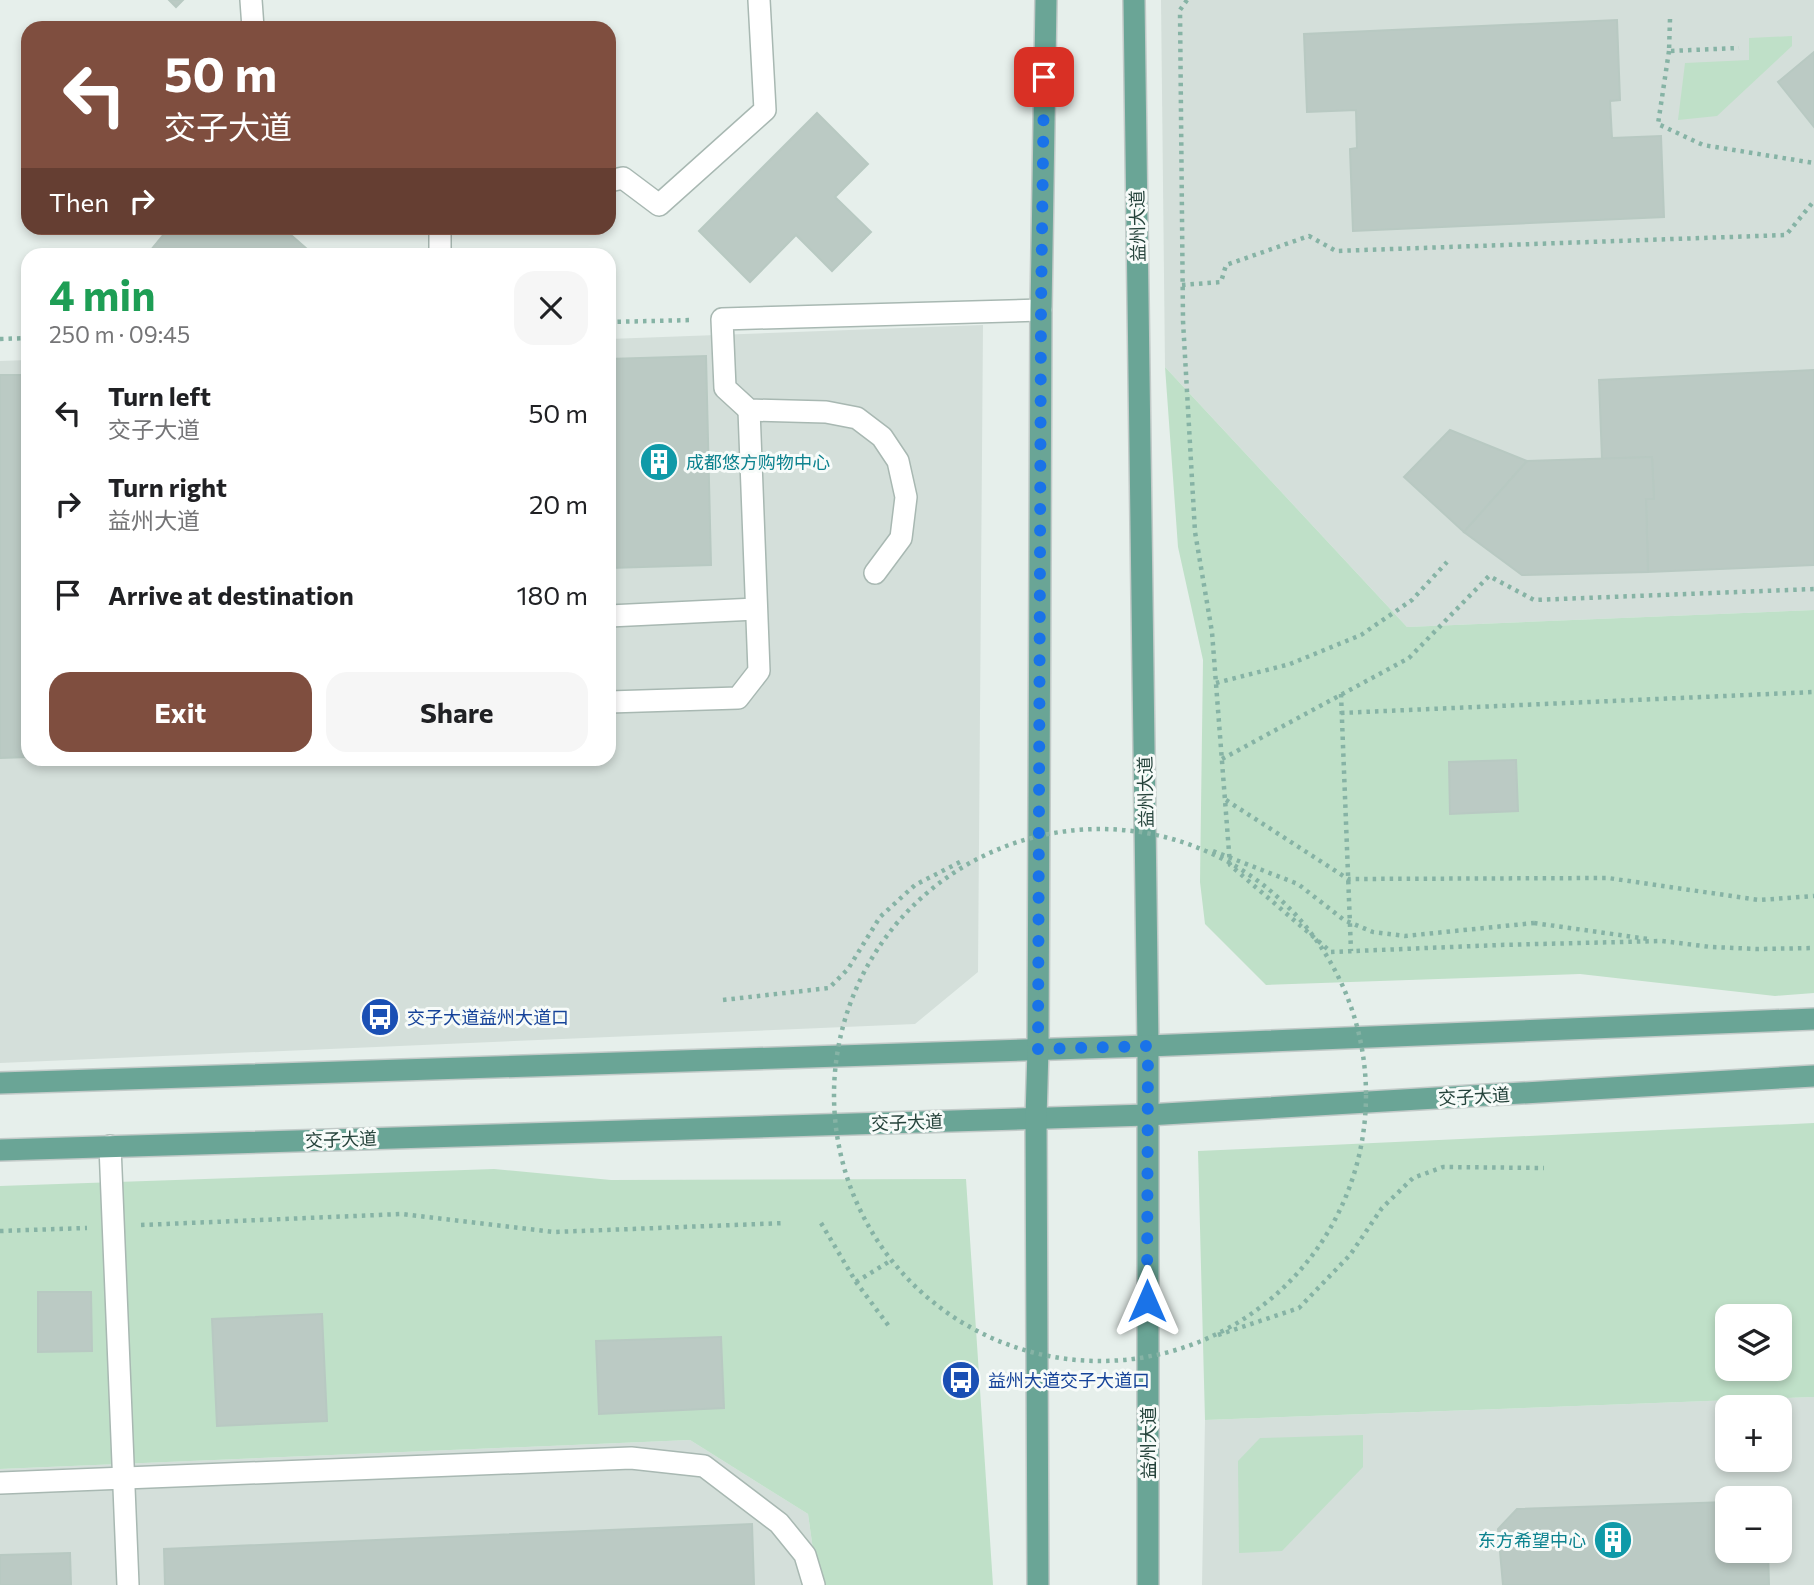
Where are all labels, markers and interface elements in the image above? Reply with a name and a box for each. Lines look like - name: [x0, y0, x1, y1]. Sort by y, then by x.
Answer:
- text: 50 m: [164, 42, 277, 102]
- pin: [1014, 47, 1074, 107]
- icon: left: [49, 49, 140, 140]
- icon: arrive: [1025, 58, 1063, 96]
- text: 交子大道: [164, 106, 292, 146]
- icon: right: [123, 182, 161, 220]
- text: Then: [49, 186, 109, 217]
- street label: 益州大道: [1125, 190, 1149, 262]
- text: 4 min: [49, 268, 155, 320]
- button: close: [514, 271, 588, 345]
- text: 250 m · 09:45: [49, 320, 190, 348]
- text: Turn left: [108, 380, 211, 411]
- icon: left: [49, 394, 87, 432]
- text: 50 m: [528, 397, 588, 428]
- text: 交子大道: [108, 415, 200, 443]
- building icon: 成都悠方购物中心: [638, 441, 680, 483]
- place label: 成都悠方购物中心: [686, 451, 830, 473]
- text: Turn right: [108, 471, 227, 502]
- icon: right: [49, 485, 87, 523]
- text: 20 m: [529, 488, 588, 519]
- text: 益州大道: [108, 506, 200, 534]
- icon: arrive: [49, 576, 87, 614]
- text: Arrive at destination: [108, 579, 354, 610]
- text: 180 m: [516, 579, 588, 610]
- button: Exit: [49, 672, 312, 752]
- button: Share: [326, 672, 588, 752]
- street label: 益州大道: [1133, 756, 1157, 828]
- bus stop icon: 交子大道益州大道口: [359, 996, 401, 1038]
- place label: 交子大道益州大道口: [407, 1006, 569, 1028]
- street label: 交子大道: [1437, 1083, 1511, 1109]
- street label: 交子大道: [871, 1110, 943, 1134]
- street label: 交子大道: [305, 1127, 377, 1151]
- position arrow: [1110, 1264, 1184, 1338]
- map controls: [1715, 1304, 1792, 1563]
- button: layers: [1715, 1304, 1792, 1381]
- bus stop icon: 益州大道交子大道口: [940, 1359, 982, 1401]
- place label: 益州大道交子大道口: [988, 1369, 1150, 1391]
- button: +: [1715, 1395, 1792, 1472]
- street label: 益州大道: [1137, 1407, 1159, 1479]
- button: −: [1715, 1486, 1792, 1563]
- building icon: 东方希望中心: [1592, 1519, 1634, 1561]
- place label: 东方希望中心: [1478, 1529, 1586, 1551]

